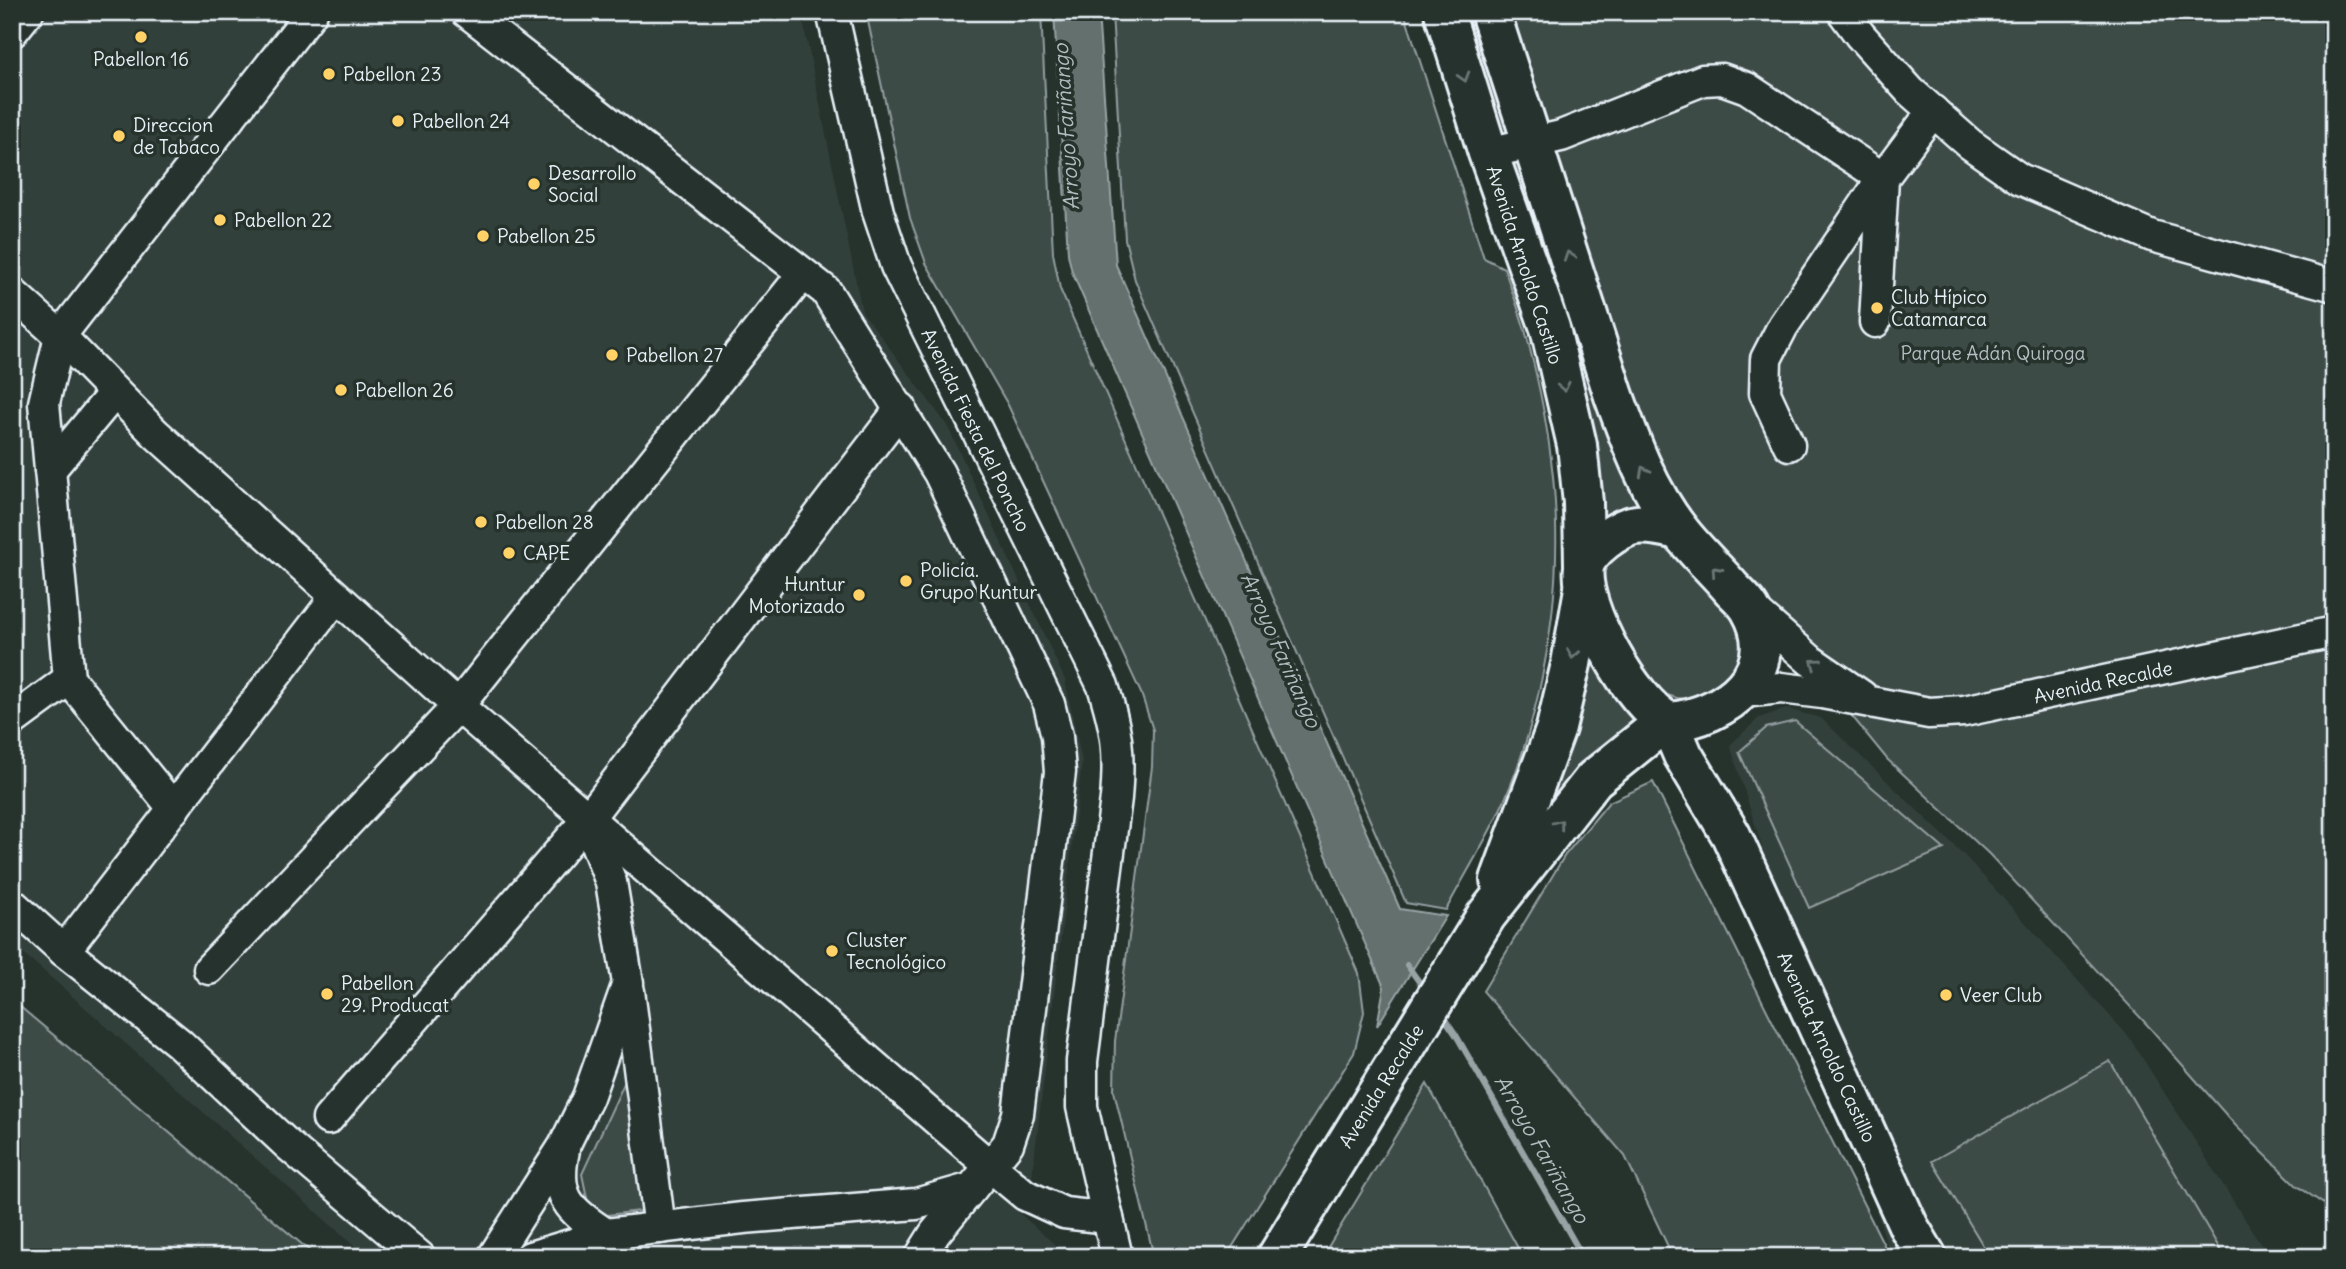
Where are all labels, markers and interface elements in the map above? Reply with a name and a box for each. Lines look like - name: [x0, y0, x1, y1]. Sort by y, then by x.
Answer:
- marker: Pabellon 16: [133, 29, 149, 45]
- water label: Arroyo Fariñango: [1047, 42, 1085, 211]
- place label: Pabellon 16: [93, 47, 189, 71]
- place label: Pabellon 23: [343, 62, 441, 86]
- marker: Pabellon 23: [321, 66, 337, 82]
- one-way arrow: [1456, 71, 1470, 83]
- place label: Pabellon 24: [412, 109, 510, 133]
- place label: Direccion de Tabaco: [133, 113, 220, 159]
- marker: Pabellon 24: [390, 113, 406, 129]
- marker: Direccion de Tabaco: [111, 128, 127, 144]
- place label: Desarrollo Social: [548, 161, 636, 207]
- street label: Avenida Arnoldo Castillo: [1482, 163, 1568, 367]
- marker: Desarrollo Social: [526, 176, 542, 192]
- place label: Pabellon 22: [234, 208, 332, 232]
- marker: Pabellon 22: [212, 212, 228, 228]
- place label: Pabellon 25: [497, 224, 596, 248]
- marker: Pabellon 25: [475, 228, 491, 244]
- one-way arrow: [1563, 251, 1577, 263]
- place label: Club Hípico Catamarca: [1891, 285, 1987, 331]
- marker: Club Hípico Catamarca: [1869, 300, 1885, 316]
- street label: Avenida Fiesta del Poncho: [916, 324, 1036, 536]
- park label: Parque Adán Quiroga: [1901, 341, 2086, 365]
- place label: Pabellon 27: [626, 343, 723, 367]
- marker: Pabellon 27: [604, 347, 620, 363]
- place label: Pabellon 26: [355, 378, 454, 402]
- one-way arrow: [1555, 381, 1570, 393]
- marker: Pabellon 26: [333, 382, 349, 398]
- one-way arrow: [1638, 466, 1652, 478]
- place label: Pabellon 28: [495, 510, 594, 534]
- marker: Pabellon 28: [473, 514, 489, 530]
- place label: CAPE: [523, 541, 570, 565]
- marker: CAPE: [501, 545, 517, 561]
- place label: Policía. Grupo Kuntur: [920, 558, 1038, 604]
- one-way arrow: [1712, 566, 1724, 579]
- water label: Arroyo Fariñango: [1235, 568, 1328, 733]
- place label: Huntur Motorizado: [749, 572, 845, 618]
- marker: Policía. Grupo Kuntur: [898, 573, 914, 589]
- marker: Huntur Motorizado: [851, 587, 867, 603]
- one-way arrow: [1566, 648, 1581, 660]
- street label: Avenida Recalde: [2031, 656, 2175, 708]
- one-way arrow: [1810, 658, 1822, 671]
- one-way arrow: [1550, 819, 1563, 831]
- place label: Cluster Tecnológico: [846, 928, 946, 974]
- marker: Cluster Tecnológico: [824, 943, 840, 959]
- street label: Avenida Arnoldo Castillo: [1772, 948, 1882, 1146]
- place label: Pabellon 29. Producat: [341, 971, 449, 1017]
- place label: Veer Club: [1960, 983, 2042, 1007]
- marker: Pabellon 29. Producat: [319, 986, 335, 1002]
- marker: Veer Club: [1938, 987, 1954, 1003]
- street label: Avenida Recalde: [1333, 1020, 1429, 1152]
- water label: Arroyo Fariñango: [1489, 1070, 1596, 1229]

